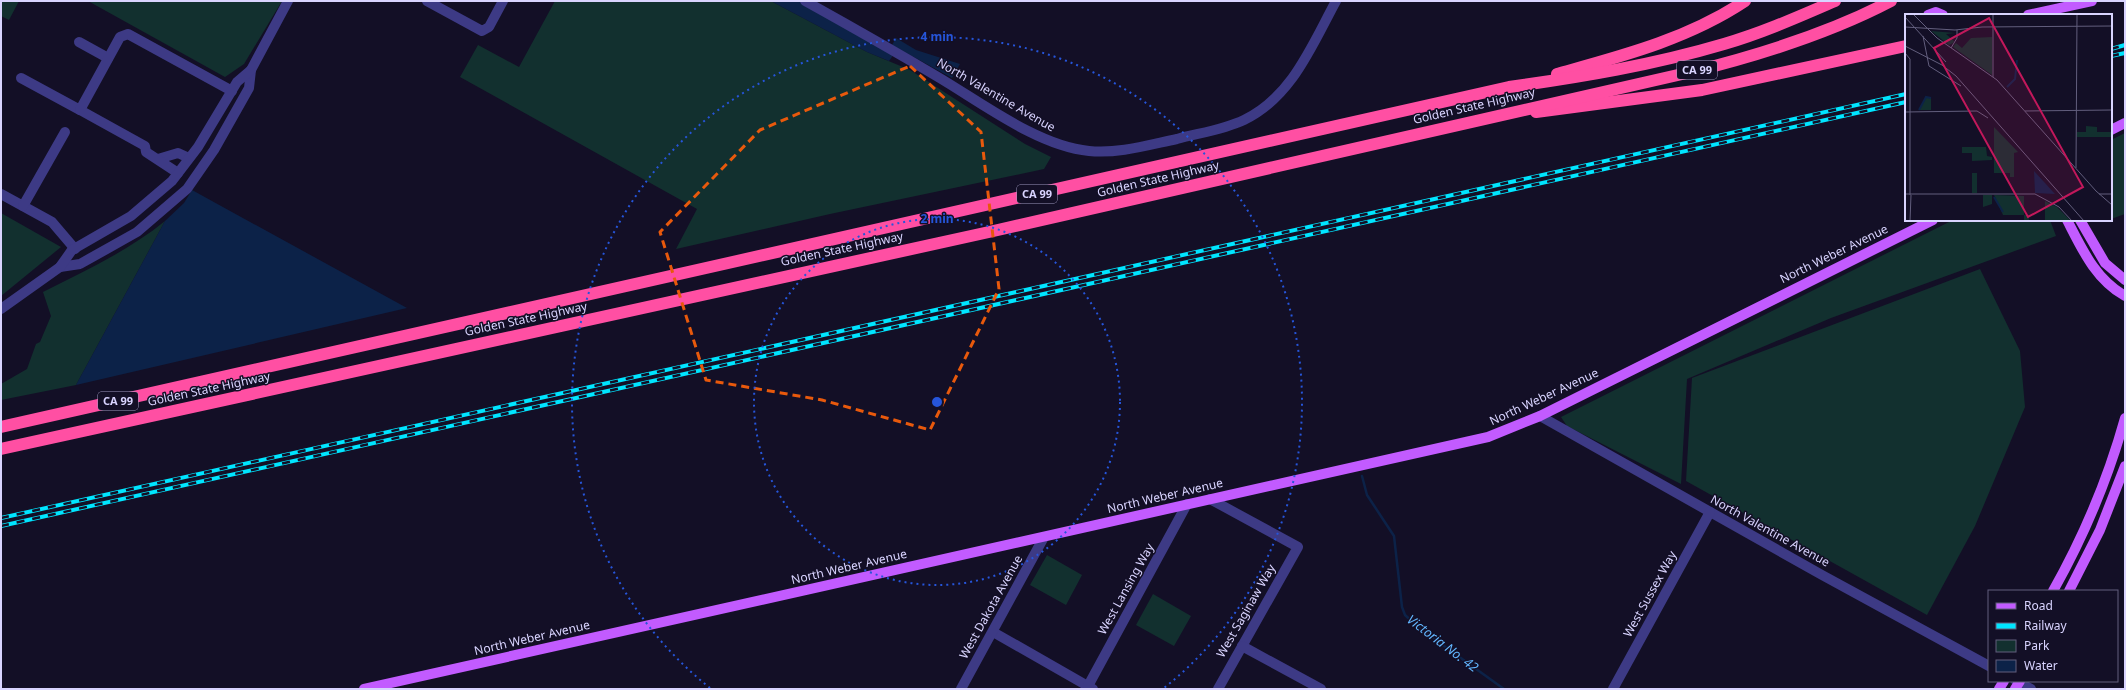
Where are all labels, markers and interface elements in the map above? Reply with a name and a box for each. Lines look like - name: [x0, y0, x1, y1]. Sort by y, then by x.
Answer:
- inset map: [1905, 14, 2112, 221]
- text: 4 min: [920, 28, 954, 45]
- street label: North Valentine Avenue: [934, 54, 1059, 136]
- road number: CA 99: [1677, 61, 1717, 79]
- street label: Golden State Highway: [1411, 83, 1537, 128]
- street label: Golden State Highway: [1095, 156, 1221, 201]
- road number: CA 99: [1017, 185, 1057, 203]
- text: 2 min: [920, 210, 954, 227]
- street label: North Weber Avenue: [1777, 220, 1891, 287]
- street label: Golden State Highway: [779, 227, 906, 270]
- street label: Golden State Highway: [463, 297, 590, 340]
- street label: North Weber Avenue: [1487, 364, 1601, 429]
- street label: Golden State Highway: [146, 367, 273, 410]
- road number: CA 99: [98, 392, 138, 410]
- centre of rings: [930, 395, 944, 409]
- street label: North Weber Avenue: [1105, 474, 1225, 517]
- street label: North Valentine Avenue: [1708, 491, 1833, 571]
- street label: West Lansing Way: [1093, 539, 1158, 637]
- street label: North Weber Avenue: [789, 545, 909, 588]
- street label: West Sussex Way: [1619, 547, 1681, 640]
- street label: West Dakota Avenue: [955, 552, 1026, 662]
- street label: West Saginaw Way: [1212, 560, 1280, 661]
- legend: [1988, 590, 2118, 682]
- text: Road: [2024, 597, 2053, 614]
- water label: Victoria No. 42: [1404, 610, 1482, 676]
- street label: North Weber Avenue: [472, 616, 592, 659]
- text: Railway: [2024, 617, 2068, 634]
- text: Park: [2024, 637, 2050, 654]
- text: Water: [2024, 657, 2058, 674]

